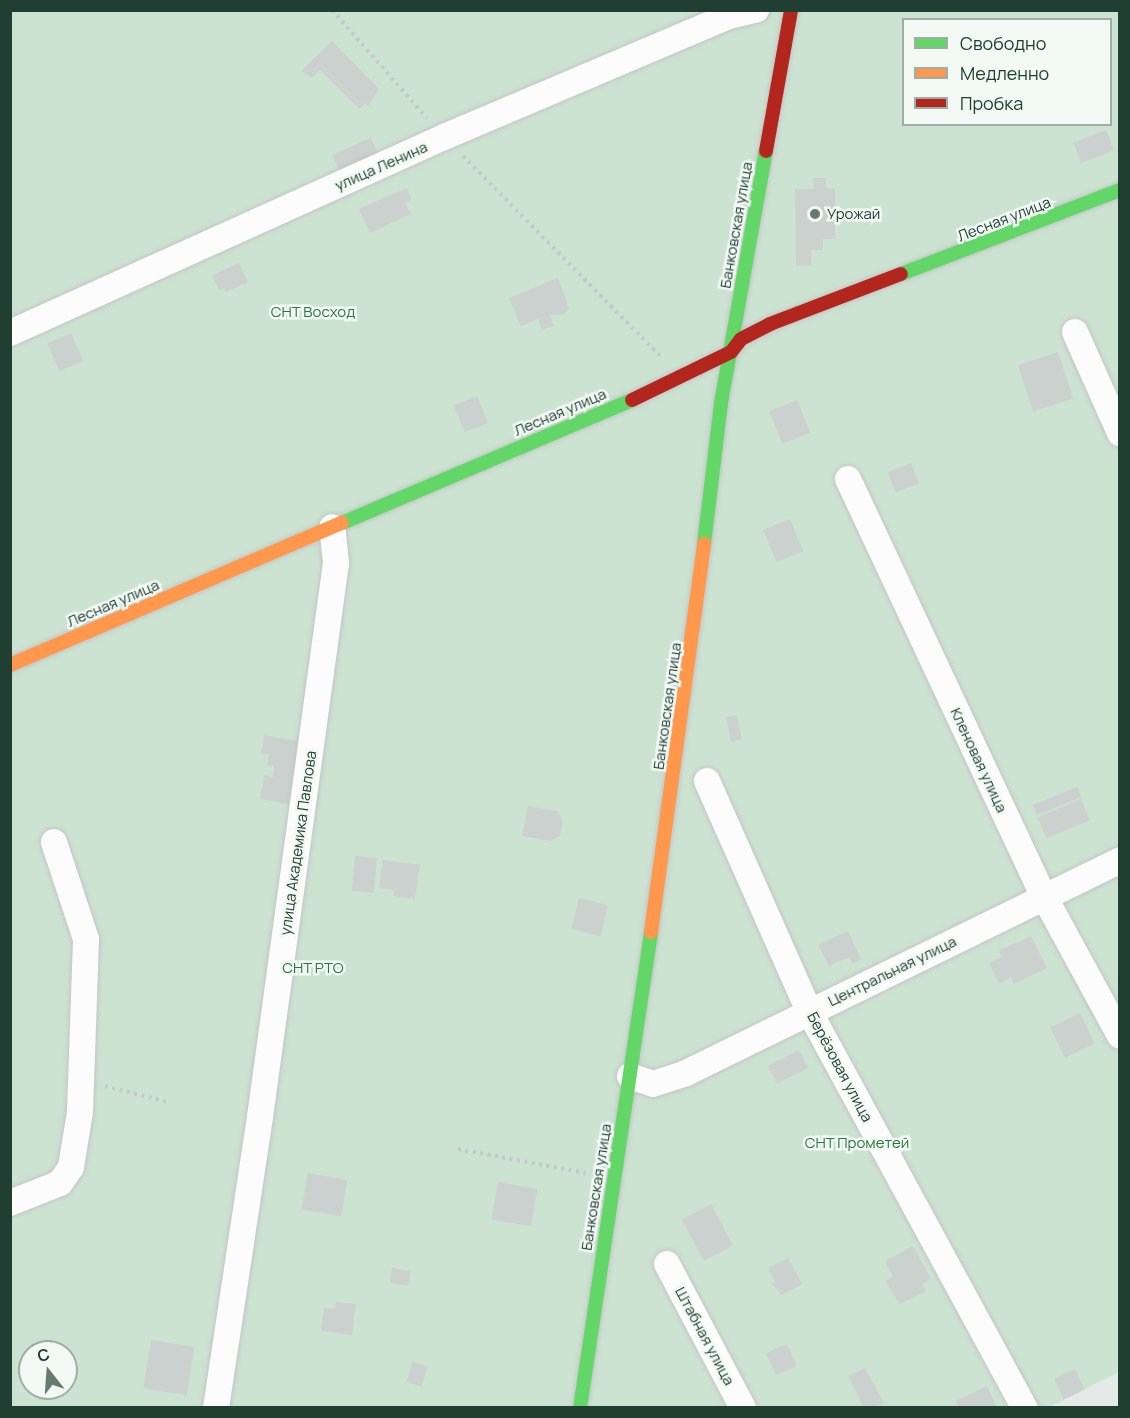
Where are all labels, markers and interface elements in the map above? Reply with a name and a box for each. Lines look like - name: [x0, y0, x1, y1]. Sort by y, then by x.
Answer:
- legend: [902, 18, 1112, 126]
- text: Свободно: [960, 31, 1046, 55]
- text: Медленно: [960, 61, 1049, 85]
- text: Пробка: [960, 91, 1023, 115]
- street label: улица Ленина: [332, 138, 430, 194]
- street label: Банковская улица: [716, 160, 756, 290]
- street label: Лесная улица: [955, 193, 1053, 245]
- place label: Урожай: [827, 205, 880, 223]
- marker: Урожай: [808, 207, 822, 221]
- park label: СНТ Восход: [271, 303, 355, 321]
- street label: Лесная улица: [511, 384, 609, 440]
- street label: Лесная улица: [64, 575, 162, 631]
- street label: Банковская улица: [649, 641, 685, 771]
- street label: Кленовая улица: [947, 705, 1011, 815]
- street label: улица Академика Павлова: [276, 749, 320, 937]
- street label: Центральная улица: [825, 932, 959, 1010]
- park label: СНТ РТО: [282, 959, 344, 977]
- street label: Берёзовая улица: [803, 1009, 877, 1125]
- street label: Банковская улица: [577, 1122, 615, 1252]
- park label: СНТ Прометей: [804, 1134, 910, 1152]
- street label: Штабная улица: [672, 1284, 738, 1388]
- north arrow: [18, 1340, 78, 1400]
- text: С: [34, 1342, 52, 1367]

